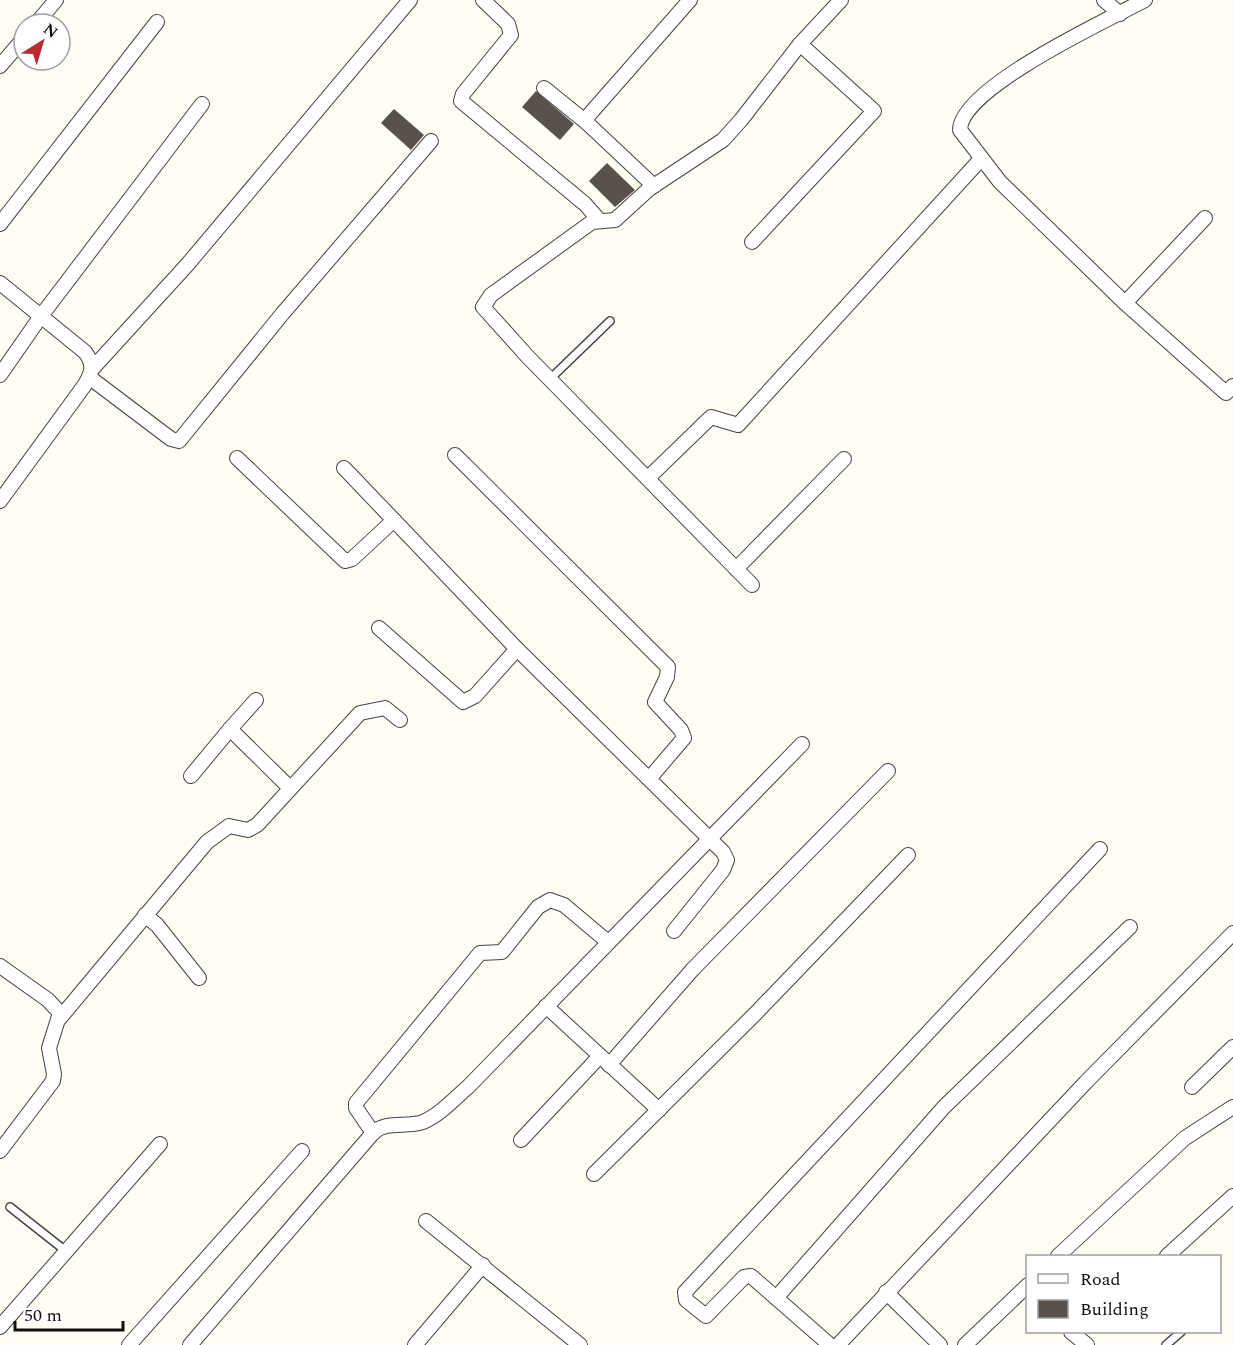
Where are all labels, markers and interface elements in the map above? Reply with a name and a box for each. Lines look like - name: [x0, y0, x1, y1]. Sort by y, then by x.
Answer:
- north arrow: [12, 12, 72, 72]
- text: N: [38, 17, 63, 44]
- legend: [1026, 1255, 1221, 1333]
- text: Road: [1080, 1266, 1121, 1293]
- scale bar: [15, 1294, 123, 1332]
- text: Building: [1080, 1296, 1149, 1323]
- text: 50 m: [24, 1302, 62, 1329]

